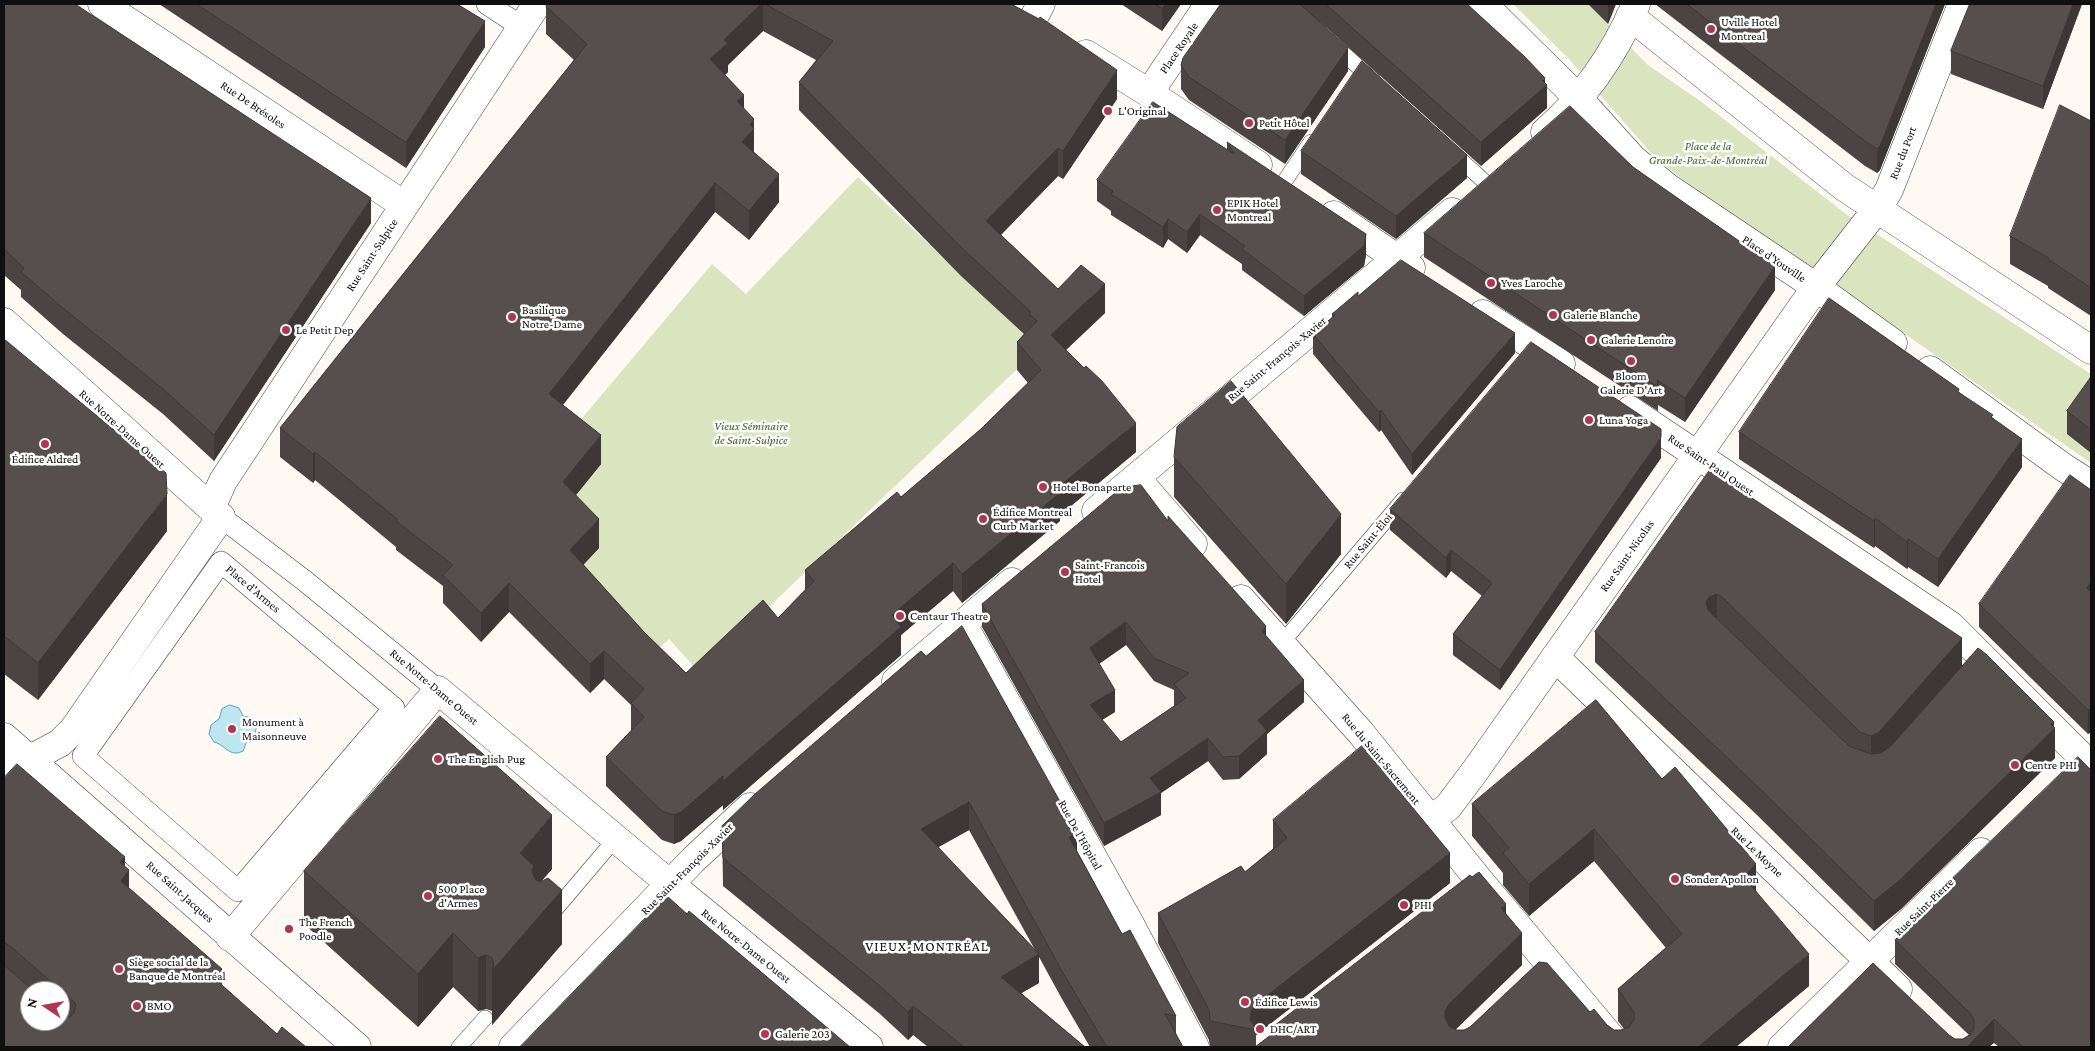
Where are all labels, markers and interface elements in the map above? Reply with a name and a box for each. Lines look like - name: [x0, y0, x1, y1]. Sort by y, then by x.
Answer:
- place label: Uville Hotel Montreal: [1721, 15, 1777, 43]
- street label: Place Royale: [1157, 20, 1201, 76]
- marker: Uville Hotel Montreal: [1705, 23, 1717, 35]
- street label: Rue De Brésoles: [218, 78, 288, 132]
- place label: L'Original: [1118, 104, 1166, 118]
- marker: L'Original: [1102, 105, 1114, 117]
- place label: Petit Hôtel: [1259, 116, 1310, 130]
- marker: Petit Hôtel: [1243, 117, 1255, 129]
- street label: Rue du Port: [1886, 125, 1920, 181]
- park label: Place de la Grande-Paix-de-Montréal: [1649, 139, 1767, 167]
- place label: EPIK Hotel Montreal: [1227, 196, 1278, 224]
- marker: EPIK Hotel Montreal: [1211, 204, 1223, 216]
- street label: Rue Saint-Sulpice: [343, 216, 401, 294]
- street label: Place d'Youville: [1739, 232, 1809, 286]
- place label: Yves Laroche: [1501, 276, 1563, 290]
- marker: Yves Laroche: [1485, 277, 1497, 289]
- place label: Basilique Notre-Dame: [522, 303, 582, 331]
- place label: Galerie Blanche: [1563, 308, 1638, 322]
- marker: Galerie Blanche: [1547, 309, 1559, 321]
- marker: Basilique Notre-Dame: [506, 311, 518, 323]
- street label: Rue Saint-François-Xavier: [1225, 313, 1329, 405]
- place label: Le Petit Dep: [296, 323, 353, 337]
- marker: Le Petit Dep: [280, 324, 292, 336]
- place label: Galerie Lenoire: [1601, 333, 1674, 347]
- marker: Galerie Lenoire: [1585, 334, 1597, 346]
- marker: Bloom Galerie D'Art: [1625, 355, 1637, 367]
- place label: Bloom Galerie D'Art: [1600, 369, 1662, 397]
- street label: Rue Notre-Dame Ouest: [76, 387, 168, 471]
- place label: Luna Yoga: [1599, 413, 1648, 427]
- marker: Luna Yoga: [1583, 414, 1595, 426]
- park label: Vieux Séminaire de Saint-Sulpice: [714, 419, 788, 447]
- street label: Rue Saint-Paul Ouest: [1665, 431, 1757, 499]
- marker: Édifice Aldred: [39, 438, 51, 450]
- place label: Édifice Aldred: [12, 452, 78, 466]
- place label: Hotel Bonaparte: [1053, 480, 1131, 494]
- marker: Hotel Bonaparte: [1037, 481, 1049, 493]
- place label: Édifice Montreal Curb Market: [993, 505, 1072, 533]
- street label: Rue Saint-Éloi: [1341, 510, 1395, 572]
- marker: Édifice Montreal Curb Market: [977, 513, 989, 525]
- street label: Rue Saint-Nicolas: [1597, 517, 1657, 595]
- place label: Saint-Francois Hotel: [1075, 558, 1145, 586]
- street label: Place d'Armes: [223, 562, 283, 616]
- marker: Saint-Francois Hotel: [1059, 566, 1071, 578]
- place label: Centaur Theatre: [910, 609, 988, 623]
- marker: Centaur Theatre: [894, 610, 906, 622]
- street label: Rue Notre-Dame Ouest: [387, 646, 481, 728]
- street label: Rue du Saint-Sacrement: [1338, 710, 1424, 808]
- place label: Monument à Maisonneuve: [242, 715, 307, 743]
- marker: Monument à Maisonneuve: [226, 723, 238, 735]
- place label: The English Pug: [448, 752, 525, 766]
- marker: The English Pug: [432, 753, 444, 765]
- place label: Centre PHI: [2025, 758, 2077, 772]
- marker: Centre PHI: [2009, 759, 2021, 771]
- street label: Rue De l'Hôpital: [1055, 798, 1105, 872]
- street label: Rue Saint-François-Xavier: [638, 820, 736, 918]
- street label: Rue Le Moyne: [1728, 824, 1786, 880]
- street label: Rue Saint-Jacques: [143, 858, 217, 926]
- place label: Sonder Apollon: [1685, 872, 1759, 886]
- marker: Sonder Apollon: [1669, 873, 1681, 885]
- street label: Rue Saint-Pierre: [1891, 875, 1957, 939]
- place label: 500 Place d'Armes: [438, 882, 484, 910]
- marker: 500 Place d'Armes: [422, 890, 434, 902]
- place label: PHI: [1414, 898, 1432, 912]
- marker: PHI: [1398, 899, 1410, 911]
- street label: Rue Notre-Dame Ouest: [698, 905, 794, 987]
- place label: The French Poodle: [299, 915, 352, 943]
- marker: The French Poodle: [283, 923, 295, 935]
- district label: VIEUX-MONTRÉAL: [863, 939, 991, 955]
- place label: Siège social de la Banque de Montréal: [129, 955, 226, 983]
- marker: Siège social de la Banque de Montréal: [113, 963, 125, 975]
- north arrow: [20, 981, 70, 1031]
- place label: Édifice Lewis: [1255, 995, 1318, 1009]
- marker: Édifice Lewis: [1239, 996, 1251, 1008]
- text: N: [22, 997, 40, 1009]
- place label: BMO: [147, 999, 172, 1013]
- marker: BMO: [131, 1000, 143, 1012]
- place label: DHC/ART: [1270, 1022, 1316, 1036]
- marker: DHC/ART: [1254, 1023, 1266, 1035]
- place label: Galerie 203: [775, 1027, 830, 1041]
- marker: Galerie 203: [759, 1028, 771, 1040]

